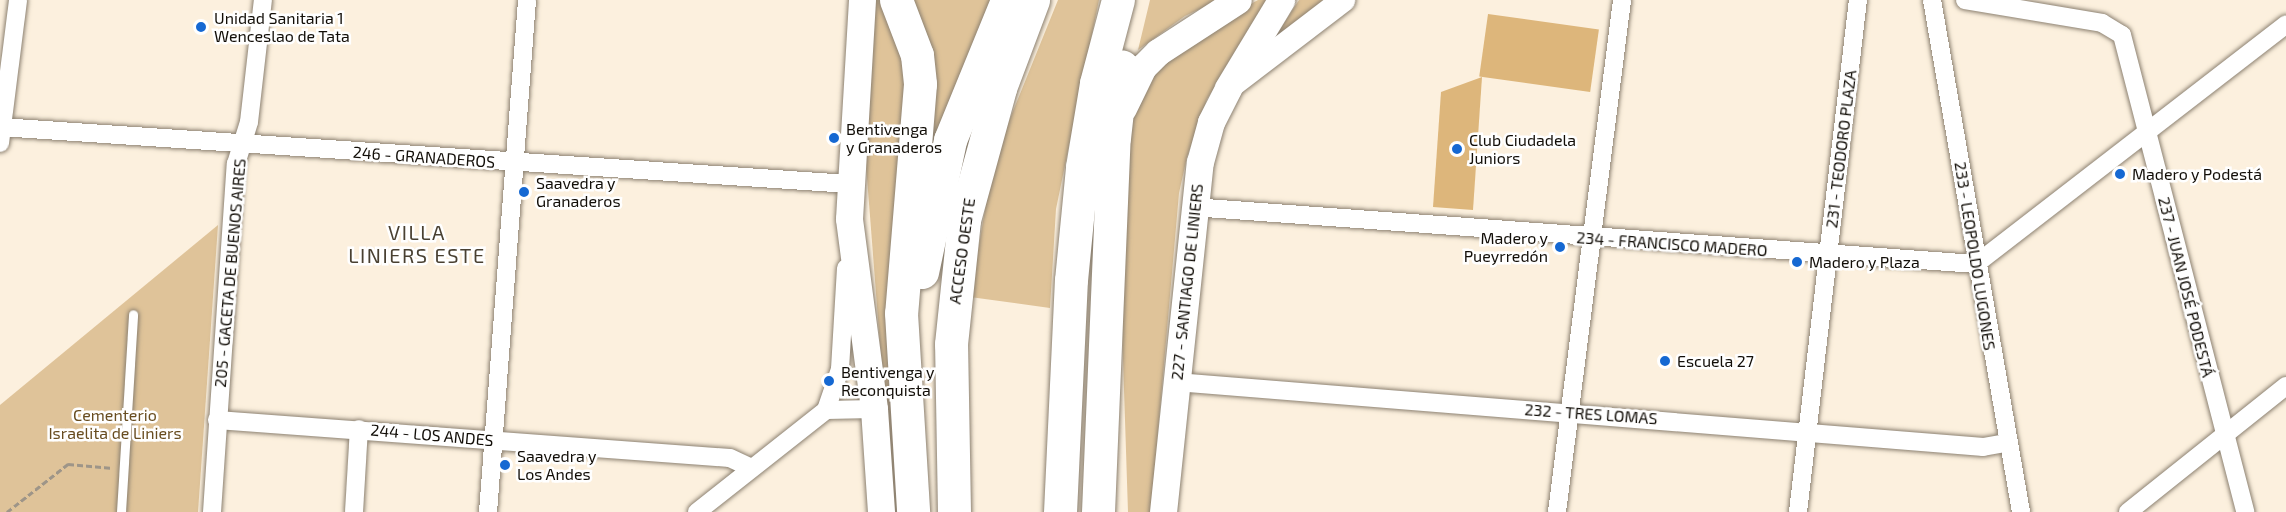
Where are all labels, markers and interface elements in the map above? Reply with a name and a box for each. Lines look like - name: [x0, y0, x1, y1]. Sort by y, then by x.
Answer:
- place label: Unidad Sanitaria 1 Wenceslao de Tata: [214, 8, 350, 46]
- marker: Unidad Sanitaria 1 Wenceslao de Tata: [192, 18, 210, 36]
- street label: 231 - TEODORO PLAZA: [1822, 69, 1860, 229]
- place label: Bentivenga y Granaderos: [846, 119, 943, 157]
- place label: Club Ciudadela Juniors: [1469, 130, 1576, 168]
- marker: Bentivenga y Granaderos: [827, 131, 841, 145]
- street label: 246 - GRANADEROS: [352, 142, 496, 172]
- marker: Club Ciudadela Juniors: [1450, 142, 1464, 156]
- street label: 205 - GACETA DE BUENOS AIRES: [210, 157, 250, 389]
- street label: 233 - LEOPOLDO LUGONES: [1951, 160, 1999, 352]
- place label: Madero y Podestá: [2132, 164, 2263, 184]
- marker: Madero y Podestá: [2113, 167, 2127, 181]
- place label: Saavedra y Granaderos: [536, 173, 621, 211]
- street label: 227 - SANTIAGO DE LINIERS: [1167, 183, 1207, 381]
- marker: Saavedra y Granaderos: [517, 185, 531, 199]
- street label: 237 - JUAN JOSÉ PODESTÁ: [2154, 195, 2218, 379]
- street label: ACCESO OESTE: [945, 197, 979, 305]
- district label: VILLA LINIERS ESTE: [348, 220, 486, 267]
- place label: Madero y Pueyrredón: [1464, 228, 1548, 266]
- street label: 234 - FRANCISCO MADERO: [1576, 228, 1768, 260]
- marker: Madero y Pueyrredón: [1553, 240, 1567, 254]
- place label: Madero y Plaza: [1809, 252, 1920, 272]
- marker: Madero y Plaza: [1790, 255, 1804, 269]
- place label: Escuela 27: [1677, 351, 1754, 371]
- marker: Escuela 27: [1658, 354, 1672, 368]
- place label: Bentivenga y Reconquista: [841, 362, 935, 400]
- marker: Bentivenga y Reconquista: [822, 374, 836, 388]
- street label: 232 - TRES LOMAS: [1524, 400, 1658, 428]
- park label: Cementerio Israelita de Liniers: [48, 405, 182, 443]
- street label: 244 - LOS ANDES: [369, 420, 495, 450]
- place label: Saavedra y Los Andes: [517, 446, 597, 484]
- marker: Saavedra y Los Andes: [498, 458, 512, 472]

